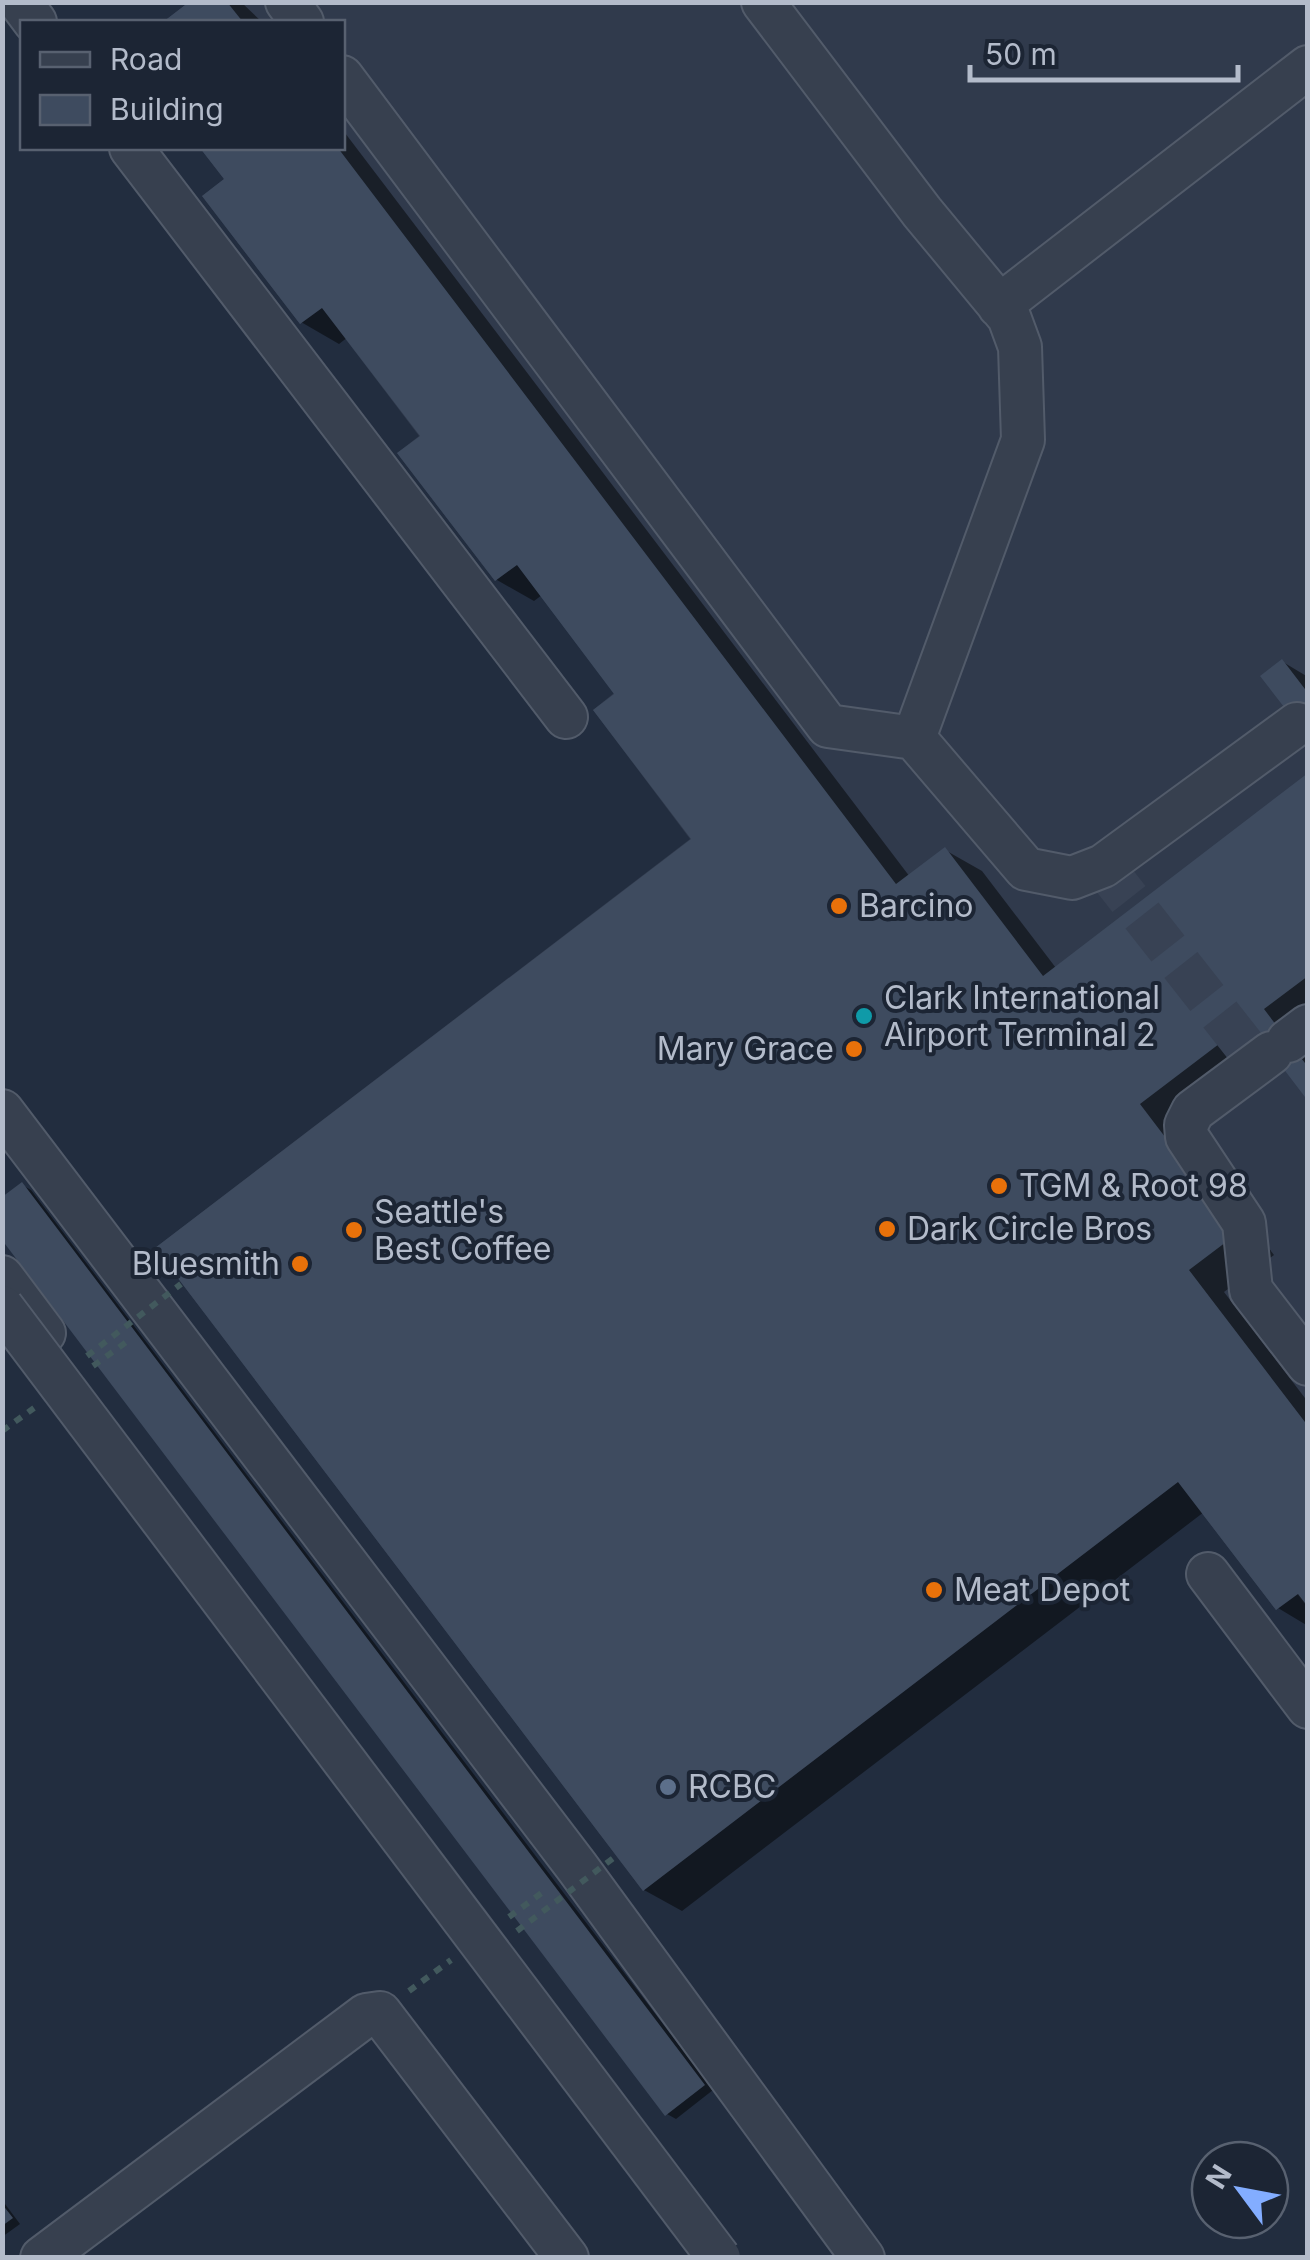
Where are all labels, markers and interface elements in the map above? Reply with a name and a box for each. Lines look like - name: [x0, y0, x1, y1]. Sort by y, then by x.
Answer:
- legend: [20, 20, 345, 150]
- scale bar: [970, 20, 1238, 82]
- text: 50 m: [985, 36, 1057, 72]
- text: Road: [110, 41, 182, 77]
- text: Building: [110, 91, 224, 127]
- place label: Barcino: [859, 886, 974, 925]
- marker: Barcino: [828, 895, 850, 917]
- place label: Clark International Airport Terminal 2: [884, 978, 1160, 1054]
- marker: Clark International Airport Terminal 2: [853, 1005, 875, 1027]
- place label: Mary Grace: [657, 1029, 834, 1068]
- marker: Mary Grace: [843, 1038, 865, 1060]
- place label: TGM & Root 98: [1019, 1166, 1248, 1205]
- marker: TGM & Root 98: [988, 1175, 1010, 1197]
- place label: Seattle's Best Coffee: [374, 1192, 551, 1268]
- place label: Dark Circle Bros: [907, 1209, 1152, 1248]
- marker: Dark Circle Bros: [876, 1218, 898, 1240]
- marker: Seattle's Best Coffee: [343, 1219, 365, 1241]
- place label: Bluesmith: [132, 1244, 280, 1283]
- marker: Bluesmith: [289, 1253, 311, 1275]
- place label: Meat Depot: [954, 1570, 1130, 1609]
- marker: Meat Depot: [923, 1579, 945, 1601]
- place label: RCBC: [688, 1767, 776, 1806]
- marker: RCBC: [657, 1776, 679, 1798]
- north arrow: [1190, 2140, 1290, 2240]
- text: N: [1199, 2159, 1239, 2195]

